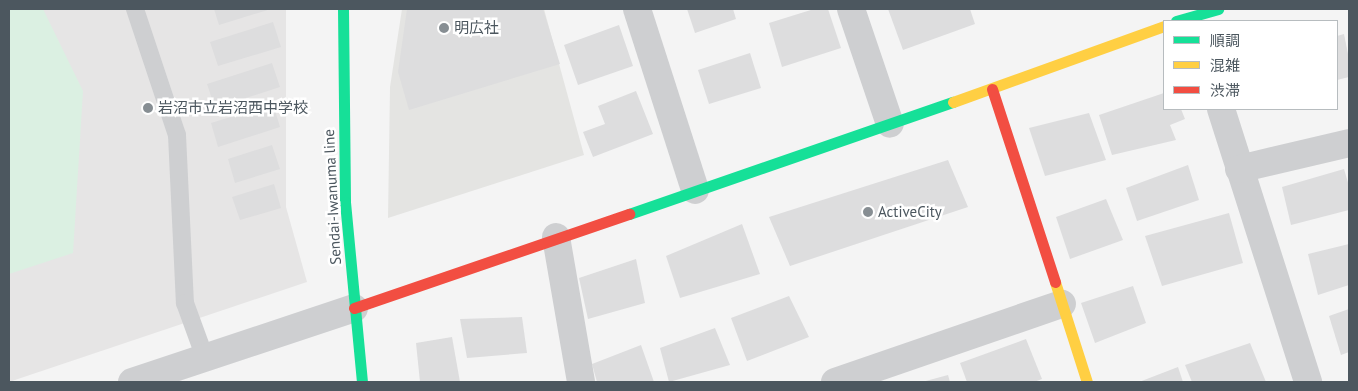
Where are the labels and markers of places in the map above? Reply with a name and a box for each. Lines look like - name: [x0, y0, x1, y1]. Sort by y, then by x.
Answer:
- place label: 明広社: [454, 19, 499, 37]
- marker: 明広社: [438, 22, 450, 34]
- place label: 岩沼市立岩沼西中学校: [158, 99, 308, 117]
- marker: 岩沼市立岩沼西中学校: [142, 102, 154, 114]
- place label: ActiveCity: [878, 203, 942, 221]
- marker: ActiveCity: [862, 206, 874, 218]

